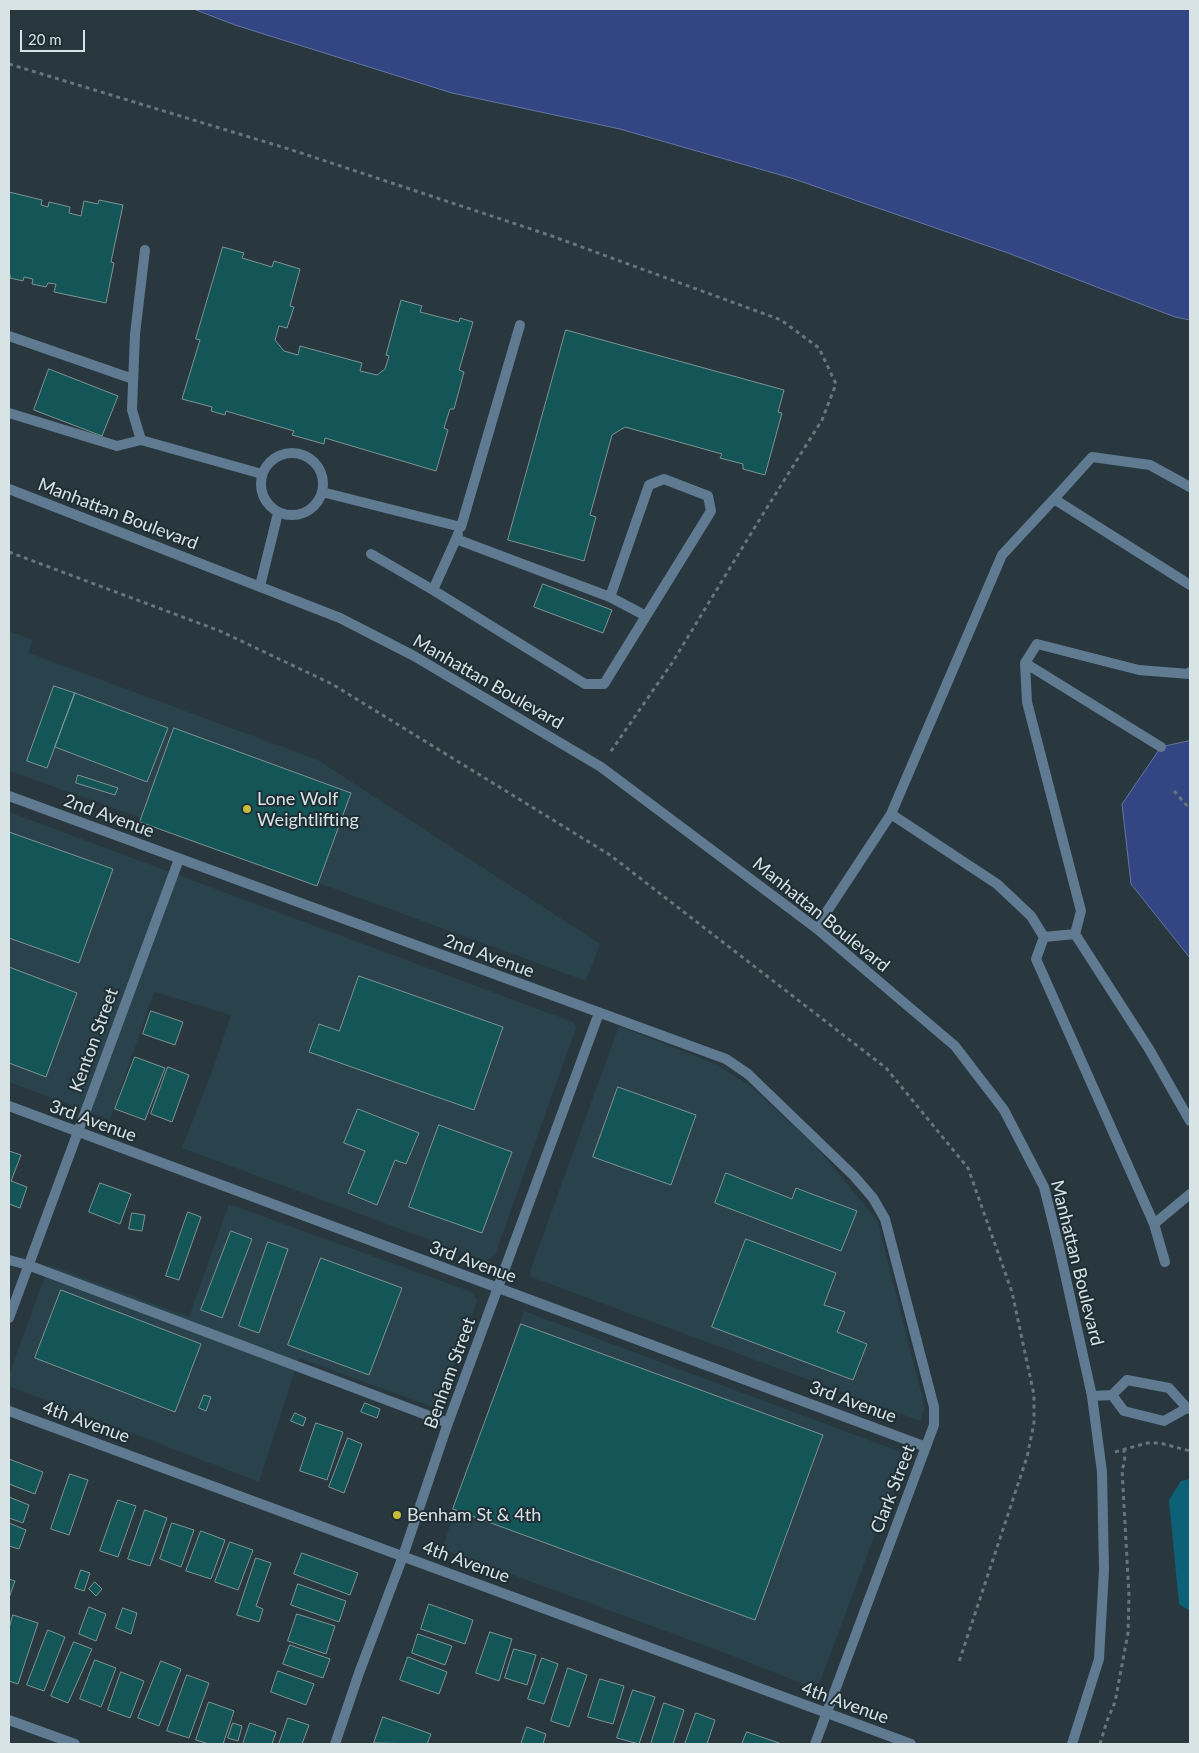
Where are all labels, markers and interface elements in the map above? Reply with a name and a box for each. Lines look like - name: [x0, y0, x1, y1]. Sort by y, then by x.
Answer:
- scale bar: [22, 20, 88, 52]
- text: 20 m: [28, 30, 62, 48]
- street label: Manhattan Boulevard: [35, 473, 201, 555]
- street label: Manhattan Boulevard: [409, 630, 567, 734]
- place label: Lone Wolf Weightlifting: [257, 788, 359, 831]
- street label: 2nd Avenue: [61, 790, 157, 842]
- marker: Lone Wolf Weightlifting: [241, 803, 253, 815]
- street label: Manhattan Boulevard: [748, 853, 894, 977]
- street label: 2nd Avenue: [441, 930, 537, 982]
- street label: Kenton Street: [65, 985, 123, 1095]
- street label: 3rd Avenue: [47, 1095, 139, 1147]
- street label: Manhattan Boulevard: [1046, 1178, 1108, 1348]
- street label: 3rd Avenue: [427, 1236, 519, 1288]
- street label: Benham Street: [420, 1314, 480, 1432]
- street label: 3rd Avenue: [807, 1376, 899, 1428]
- street label: 4th Avenue: [39, 1396, 133, 1448]
- street label: Clark Street: [866, 1442, 920, 1536]
- place label: Benham St & 4th: [407, 1504, 541, 1526]
- marker: Benham St & 4th: [391, 1509, 403, 1521]
- street label: 4th Avenue: [419, 1536, 513, 1588]
- street label: 4th Avenue: [798, 1677, 892, 1729]

